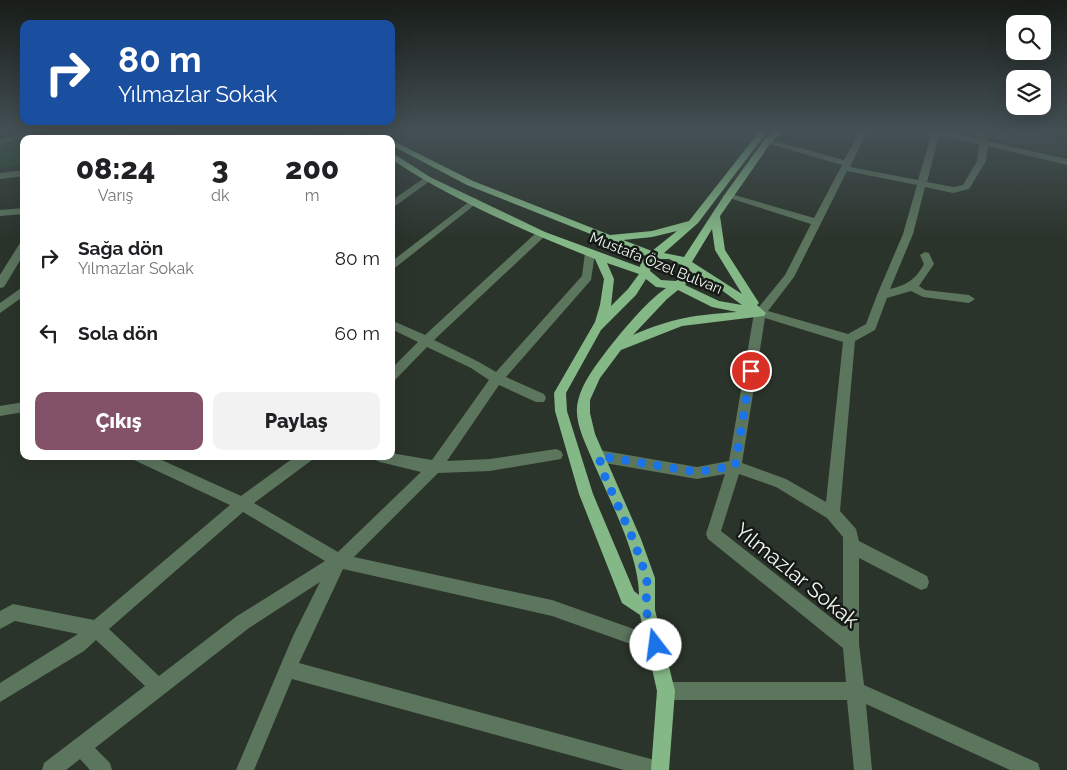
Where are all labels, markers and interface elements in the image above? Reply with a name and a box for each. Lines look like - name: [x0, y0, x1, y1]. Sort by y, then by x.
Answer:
- map controls: [1006, 15, 1051, 115]
- button: search: [1006, 15, 1051, 60]
- text: 80 m: [118, 39, 202, 80]
- icon: right: [35, 40, 100, 105]
- button: layers: [1006, 70, 1051, 115]
- text: Yılmazlar Sokak: [118, 81, 277, 107]
- text: 08:24: [76, 151, 155, 186]
- text: 3: [212, 151, 229, 186]
- text: 200: [285, 151, 339, 186]
- text: Varış: [98, 186, 133, 205]
- text: dk: [211, 186, 229, 205]
- text: m: [305, 186, 320, 205]
- street label: Mustafa Özel Bulvarı: [587, 227, 725, 298]
- text: Sağa dön: [78, 237, 163, 259]
- icon: right: [35, 244, 63, 272]
- text: 80 m: [335, 247, 380, 269]
- text: Yılmazlar Sokak: [78, 259, 194, 278]
- icon: left: [35, 319, 63, 347]
- text: Sola dön: [78, 322, 158, 344]
- text: 60 m: [335, 322, 380, 344]
- pin: [730, 350, 772, 392]
- icon: arrive: [737, 357, 765, 385]
- button: Çıkış: [35, 392, 203, 450]
- button: Paylaş: [213, 392, 380, 450]
- street label: Yılmazlar Sokak: [730, 517, 864, 633]
- position arrow: [629, 618, 681, 670]

